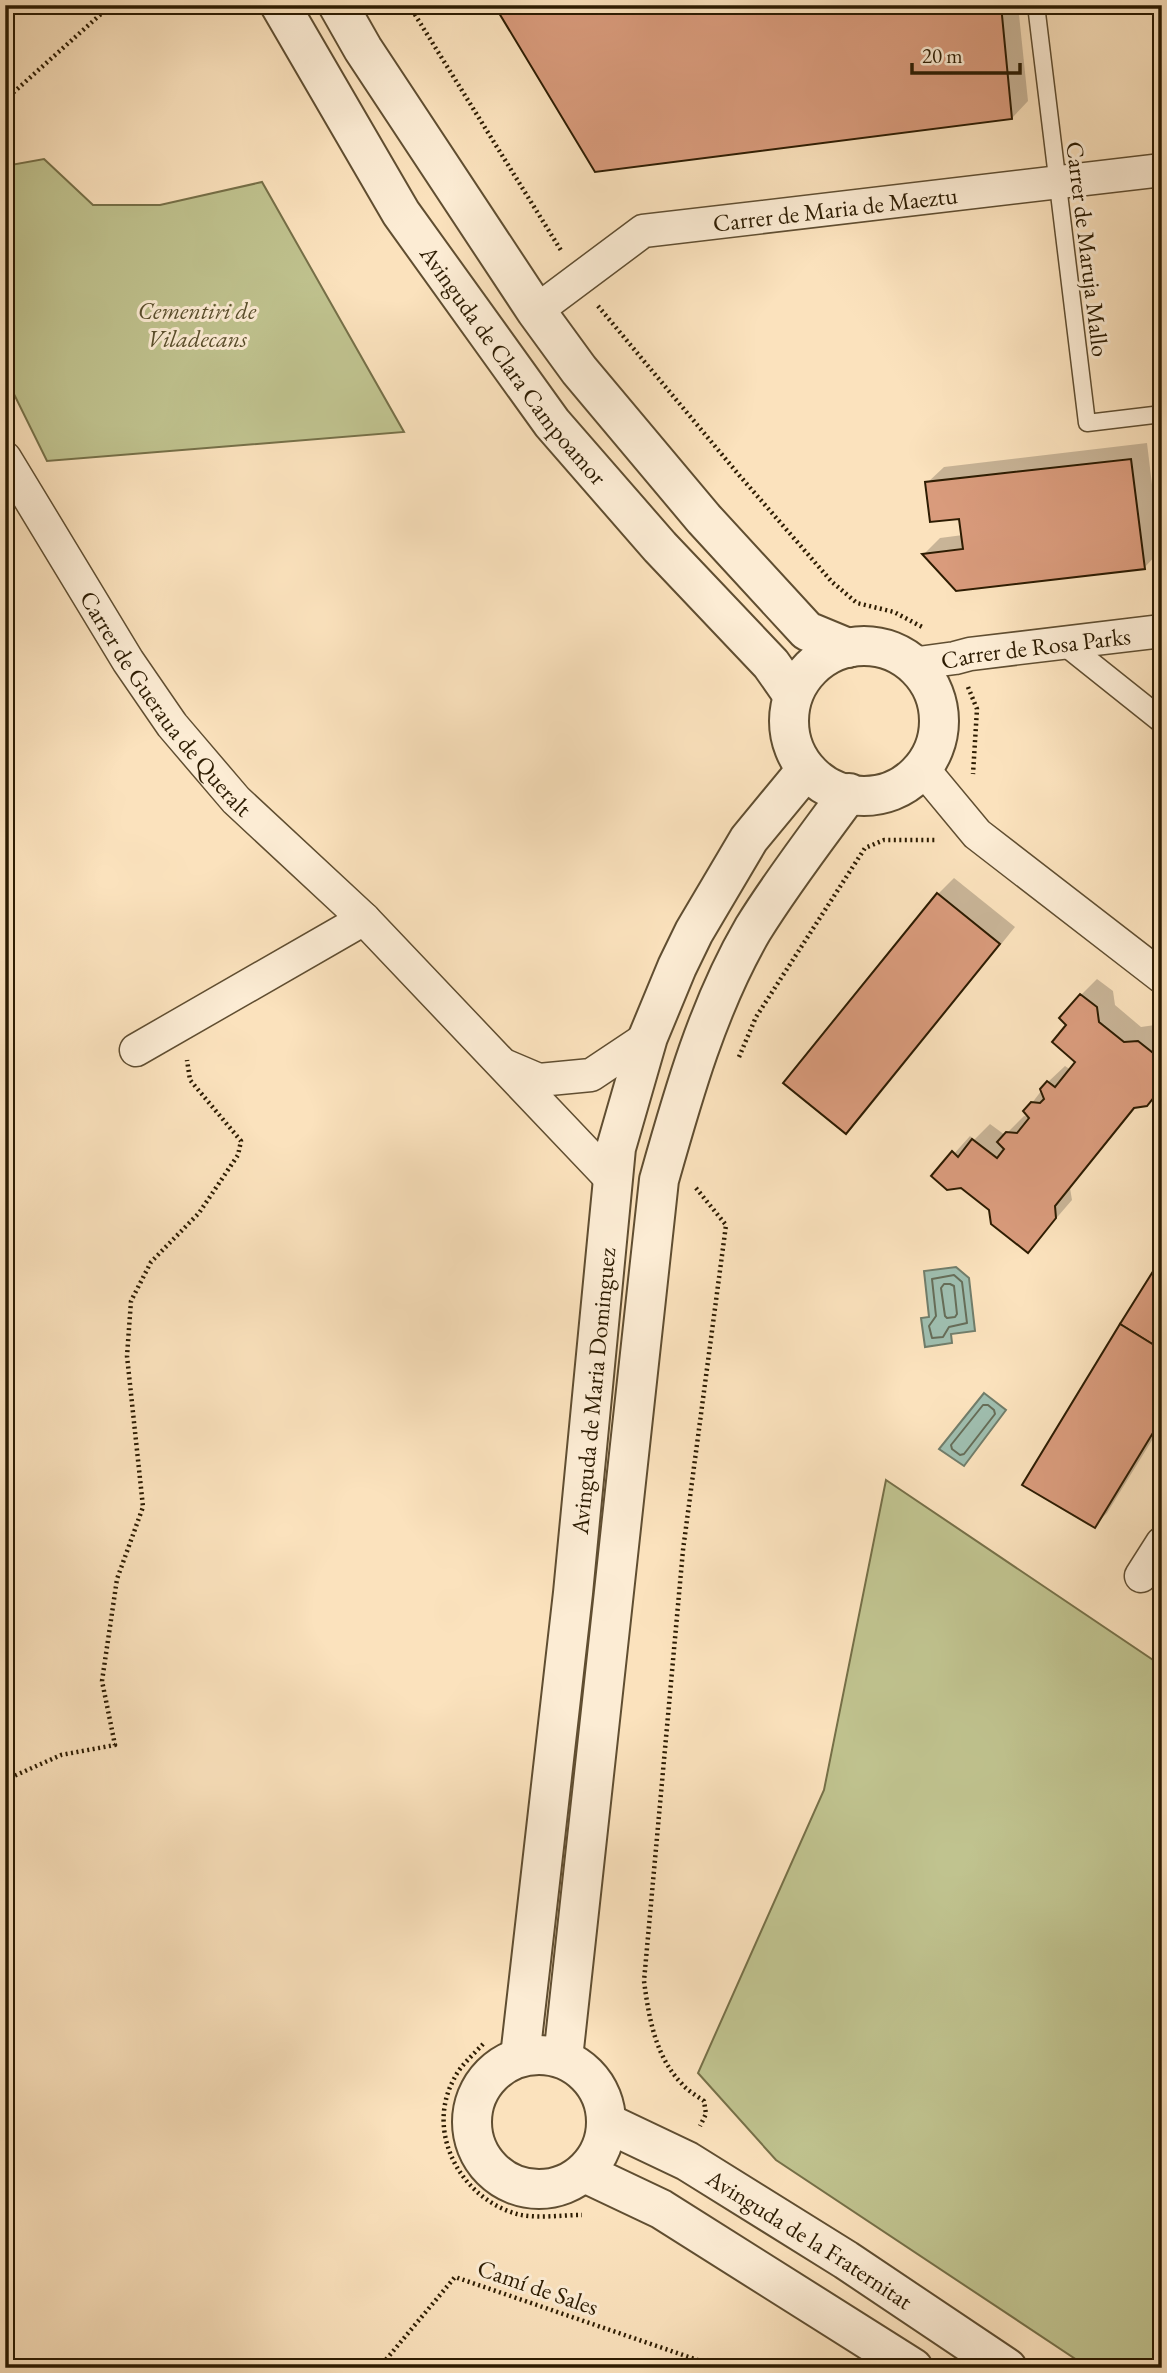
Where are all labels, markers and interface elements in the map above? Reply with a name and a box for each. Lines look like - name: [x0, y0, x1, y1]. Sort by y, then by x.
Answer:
- scale bar: [912, 32, 1020, 76]
- text: 20 m: [922, 42, 963, 69]
- street label: Carrer de Maruja Mallo: [1059, 140, 1117, 358]
- street label: Carrer de Maria de Maeztu: [711, 179, 959, 238]
- street label: Avinguda de Clara Campoamor: [413, 238, 614, 491]
- park label: Cementiri de Viladecans: [138, 295, 257, 354]
- street label: Carrer de Gueraua de Queralt: [73, 585, 259, 823]
- street label: Carrer de Rosa Parks: [939, 619, 1132, 675]
- street label: Avinguda de Maria Dominguez: [563, 1246, 622, 1537]
- street label: Avinguda de la Fraternitat: [700, 2161, 919, 2316]
- street label: Camí de Sales: [473, 2252, 603, 2322]

